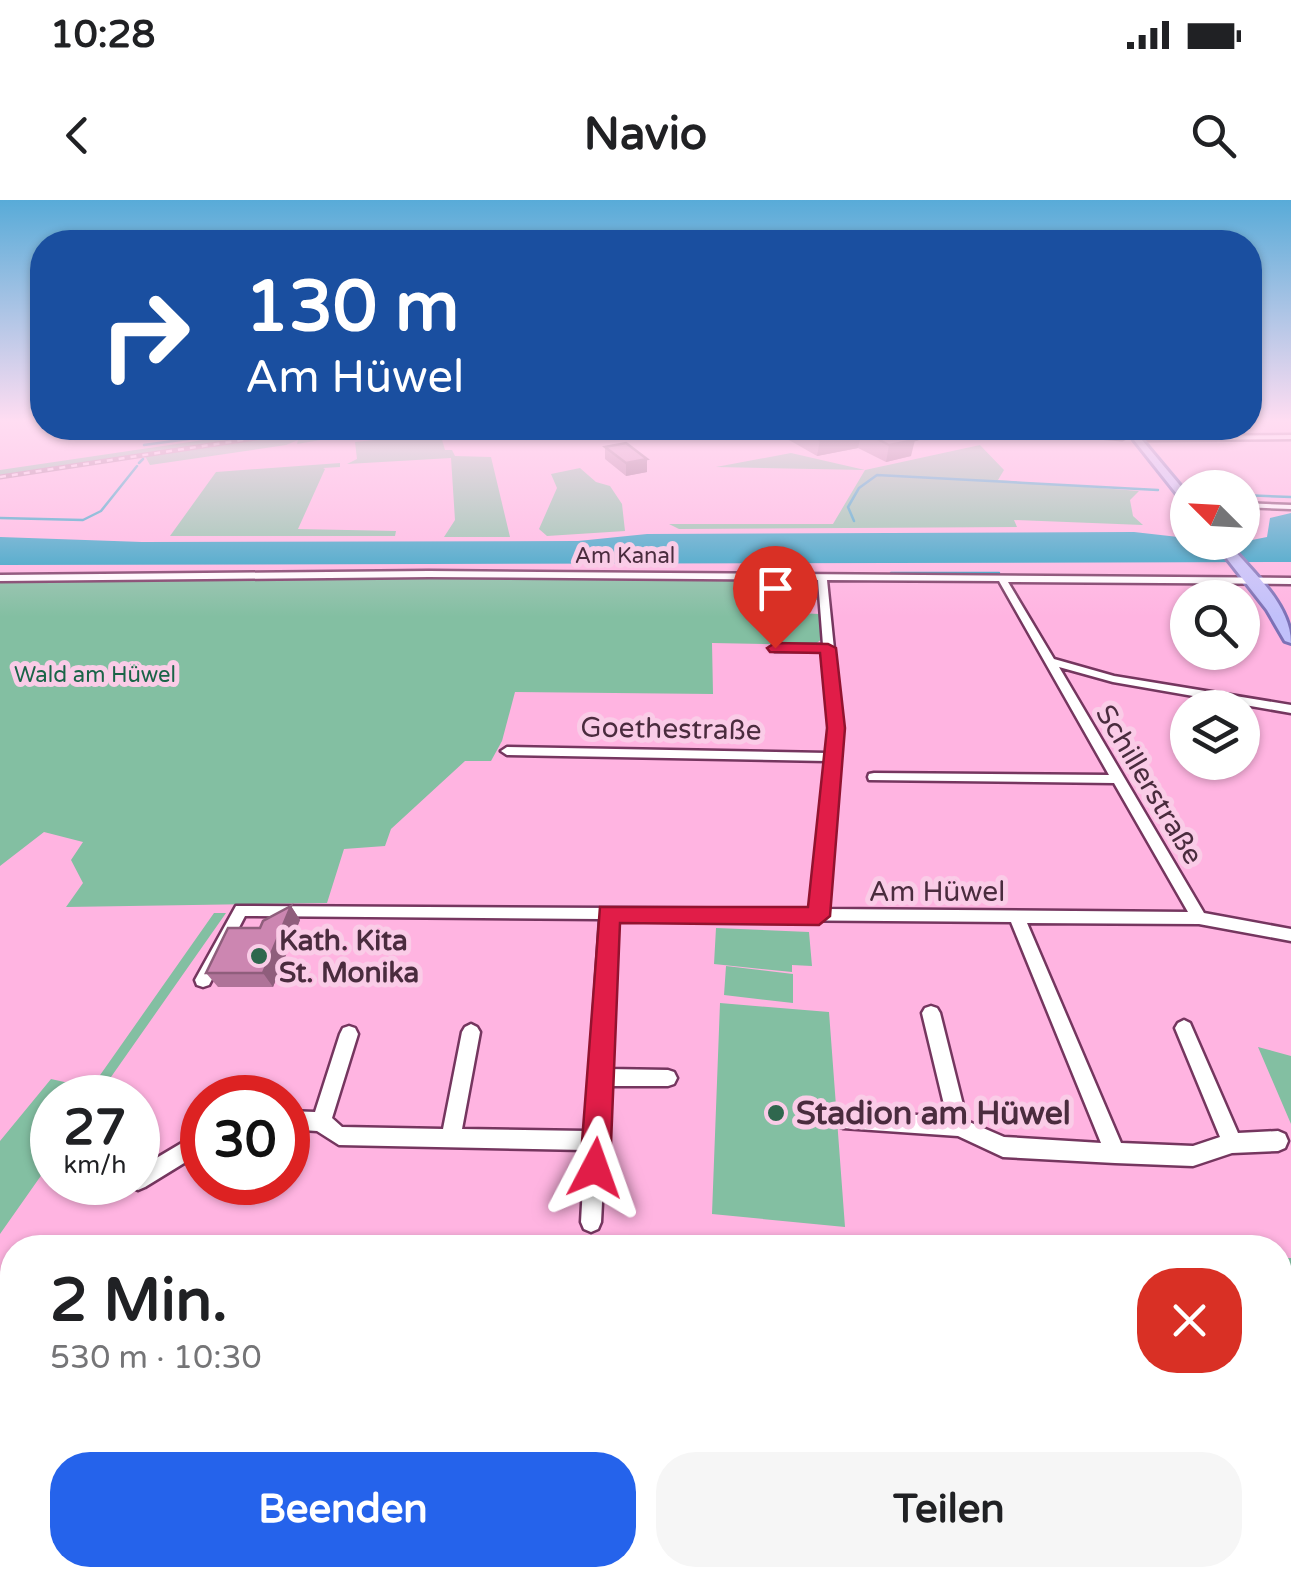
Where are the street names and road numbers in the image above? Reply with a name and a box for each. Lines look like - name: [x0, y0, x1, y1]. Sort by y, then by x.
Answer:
- street label: Am Kanal: [575, 543, 675, 569]
- street label: Schillerstraße: [1088, 699, 1210, 870]
- street label: Goethestraße: [580, 710, 762, 748]
- street label: Am Hüwel: [869, 875, 1005, 909]

